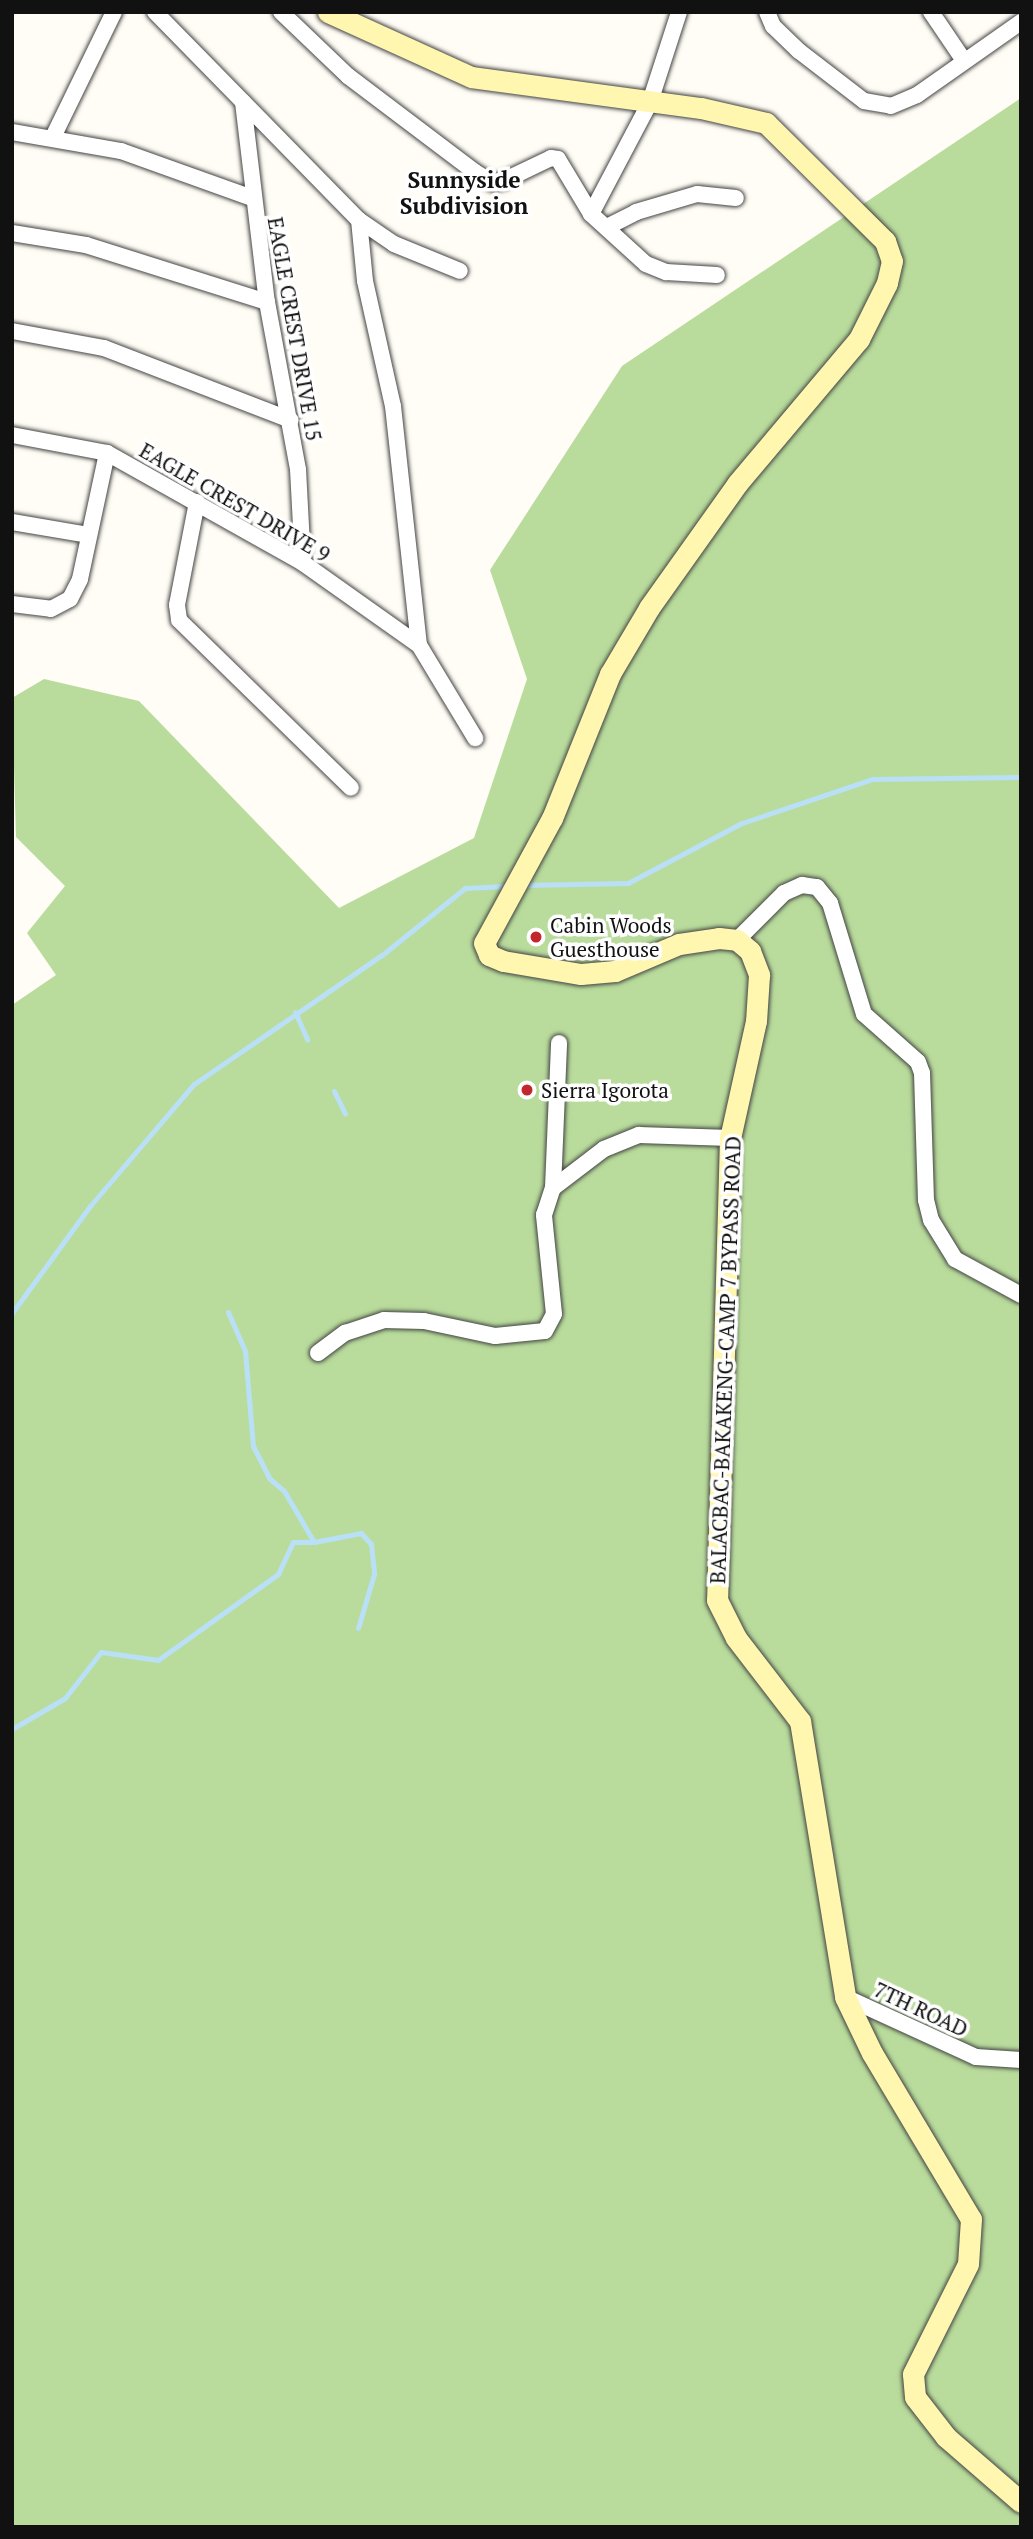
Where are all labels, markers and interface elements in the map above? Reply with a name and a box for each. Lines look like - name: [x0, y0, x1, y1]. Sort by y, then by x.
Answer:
- district label: Sunnyside Subdivision: [400, 166, 528, 220]
- street label: EAGLE CREST DRIVE 15: [263, 215, 327, 443]
- street label: EAGLE CREST DRIVE 9: [135, 437, 335, 567]
- place label: Cabin Woods Guesthouse: [550, 912, 672, 962]
- marker: Cabin Woods Guesthouse: [528, 929, 544, 945]
- place label: Sierra Igorota: [541, 1077, 669, 1103]
- marker: Sierra Igorota: [519, 1082, 535, 1098]
- street label: BALACBAC-BAKAKENG-CAMP 7 BYPASS ROAD: [705, 1136, 745, 1584]
- street label: 7TH ROAD: [870, 1976, 972, 2042]

